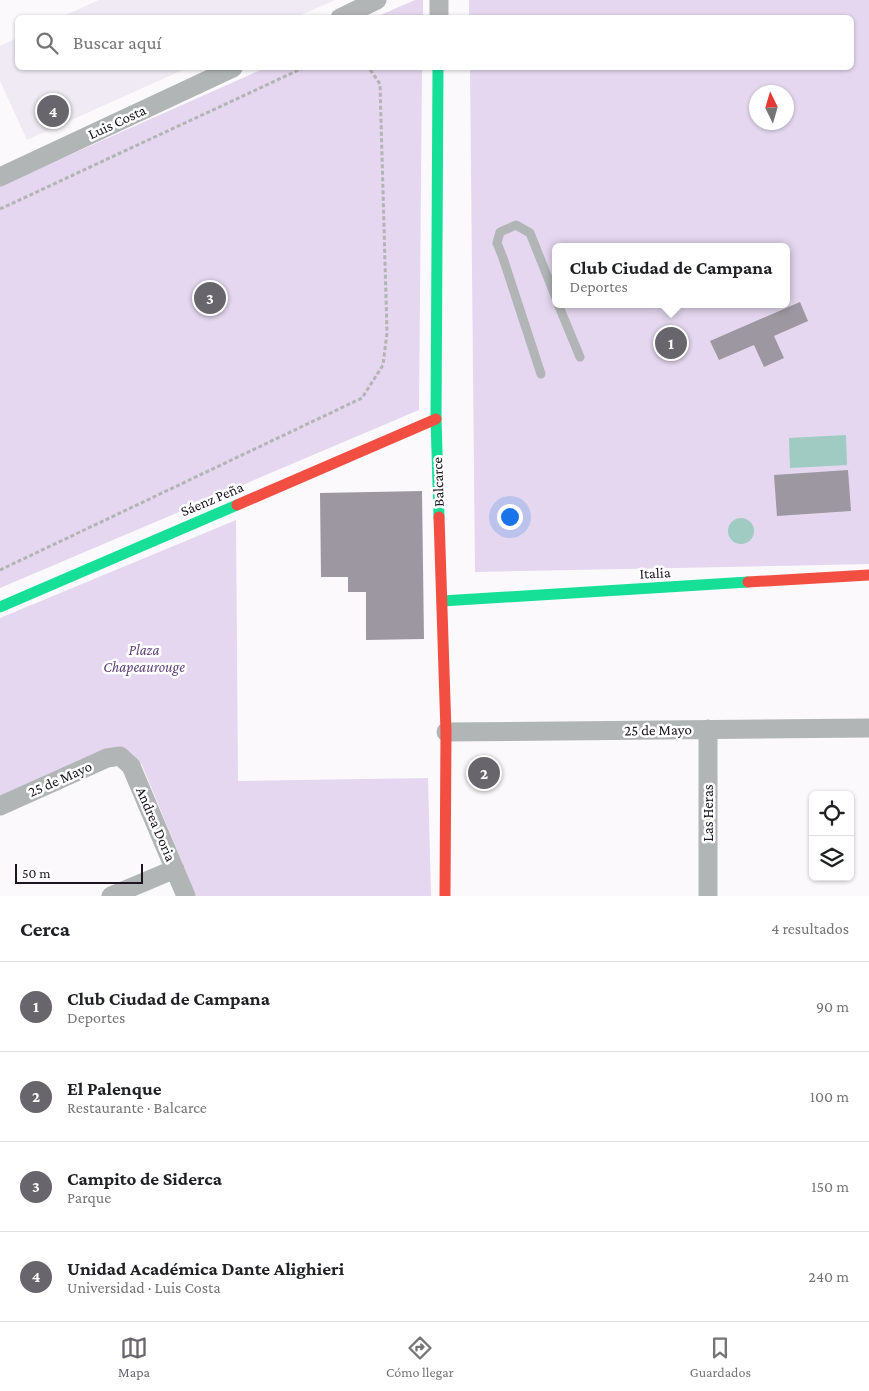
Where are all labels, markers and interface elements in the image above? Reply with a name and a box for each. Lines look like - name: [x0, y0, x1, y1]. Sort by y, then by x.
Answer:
- search box: [15, 15, 854, 70]
- icon: search: [33, 29, 61, 57]
- text: Buscar aquí: [73, 32, 162, 53]
- north arrow: [749, 85, 794, 130]
- pin: 4: [37, 92, 69, 130]
- street label: Luis Costa: [86, 102, 148, 142]
- popup: [552, 243, 790, 308]
- text: Club Ciudad de Campana: [570, 257, 772, 278]
- text: Deportes: [570, 278, 628, 295]
- pin: 3: [194, 279, 226, 317]
- pin: 1: [655, 324, 687, 362]
- street label: Balcarce: [429, 456, 447, 507]
- street label: Sáenz Peña: [178, 479, 246, 519]
- your location: [497, 504, 523, 530]
- street label: Italia: [639, 564, 671, 582]
- park label: Plaza Chapeaurouge: [103, 642, 185, 676]
- street label: 25 de Mayo: [624, 721, 692, 740]
- pin: 2: [468, 754, 500, 792]
- street label: 25 de Mayo: [26, 758, 95, 801]
- street label: Andrea Doria: [133, 784, 179, 864]
- street label: Las Heras: [700, 784, 716, 842]
- map controls: [809, 791, 854, 881]
- button: locate: [809, 791, 854, 836]
- button: layers: [809, 836, 854, 881]
- scale bar: [15, 861, 142, 884]
- text: 50 m: [22, 865, 50, 881]
- text: Cerca: [20, 917, 70, 941]
- text: 4 resultados: [771, 920, 849, 937]
- text: Club Ciudad de Campana: [67, 988, 270, 1009]
- text: 1: [33, 998, 39, 1015]
- text: 90 m: [816, 998, 849, 1015]
- text: Deportes: [67, 1009, 125, 1026]
- text: El Palenque: [67, 1078, 162, 1099]
- text: 2: [32, 1088, 40, 1105]
- text: 100 m: [810, 1088, 849, 1105]
- text: Restaurante · Balcarce: [67, 1099, 207, 1116]
- text: Campito de Siderca: [67, 1168, 222, 1189]
- text: 3: [32, 1178, 40, 1195]
- text: 150 m: [811, 1178, 849, 1195]
- text: Parque: [67, 1189, 111, 1206]
- text: Unidad Académica Dante Alighieri: [67, 1258, 344, 1279]
- text: 4: [32, 1268, 40, 1285]
- text: 240 m: [808, 1268, 849, 1285]
- text: Universidad · Luis Costa: [67, 1279, 221, 1296]
- tab: Mapa: [118, 1334, 150, 1380]
- tab: Cómo llegar: [386, 1334, 454, 1380]
- tab: Guardados: [690, 1334, 751, 1380]

